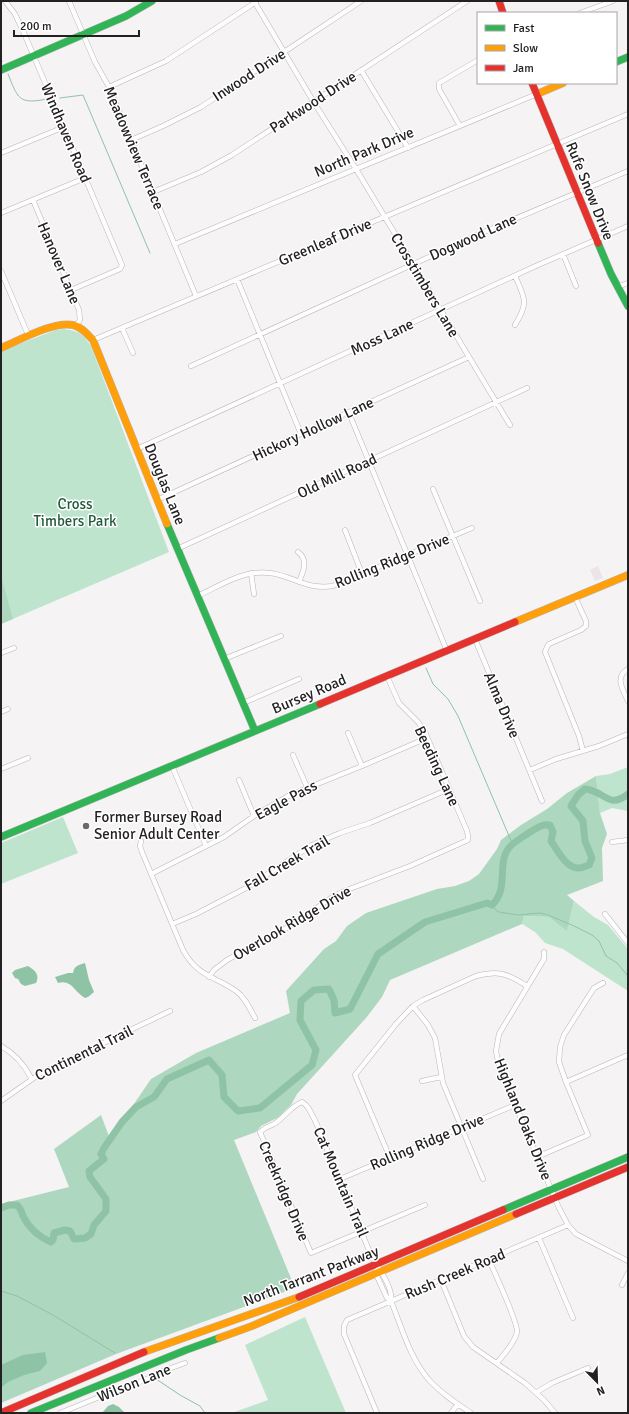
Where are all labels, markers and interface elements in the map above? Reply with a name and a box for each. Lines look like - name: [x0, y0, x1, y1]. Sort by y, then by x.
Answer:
- scale bar: [14, 12, 139, 38]
- legend: [477, 12, 617, 84]
- text: 200 m: [20, 19, 52, 34]
- text: Fast: [513, 21, 534, 36]
- text: Slow: [513, 41, 538, 56]
- street label: Inwood Drive: [209, 45, 289, 105]
- text: Jam: [513, 61, 534, 76]
- street label: Parkwood Drive: [266, 67, 360, 137]
- street label: Windhaven Road: [37, 81, 95, 185]
- street label: Meadowview Terrace: [100, 84, 168, 212]
- street label: North Park Drive: [312, 123, 416, 181]
- street label: Rufe Snow Drive: [562, 139, 618, 243]
- street label: Dogwood Lane: [426, 210, 520, 264]
- street label: Greenleaf Drive: [276, 214, 374, 270]
- street label: Hanover Lane: [34, 219, 84, 307]
- street label: Crosstimbers Lane: [387, 230, 463, 340]
- street label: Moss Lane: [348, 315, 416, 359]
- street label: Hickory Hollow Lane: [250, 393, 376, 465]
- street label: Douglas Lane: [140, 441, 190, 527]
- street label: Old Mill Road: [294, 450, 380, 502]
- park label: Cross Timbers Park: [33, 495, 117, 530]
- street label: Rolling Ridge Drive: [332, 530, 452, 592]
- street label: Alma Drive: [480, 669, 524, 741]
- street label: Bursey Road: [269, 670, 349, 718]
- street label: Beeding Lane: [411, 723, 463, 809]
- street label: Eagle Pass: [252, 776, 321, 824]
- place label: Former Bursey Road Senior Adult Center: [94, 808, 222, 843]
- marker: Former Bursey Road Senior Adult Center: [81, 821, 91, 831]
- street label: Fall Creek Trail: [241, 831, 333, 895]
- street label: Overlook Ridge Drive: [230, 882, 354, 964]
- street label: Continental Trail: [32, 1021, 136, 1085]
- street label: Highland Oaks Drive: [490, 1055, 556, 1183]
- street label: Rolling Ridge Drive: [367, 1110, 487, 1174]
- street label: Cat Mountain Trail: [310, 1124, 372, 1240]
- street label: Creekridge Drive: [255, 1138, 313, 1244]
- street label: North Tarrant Parkway: [241, 1242, 381, 1310]
- street label: Rush Creek Road: [402, 1245, 508, 1303]
- street label: Wilson Lane: [94, 1360, 174, 1406]
- north arrow: [577, 1362, 617, 1402]
- text: N: [595, 1383, 607, 1398]

